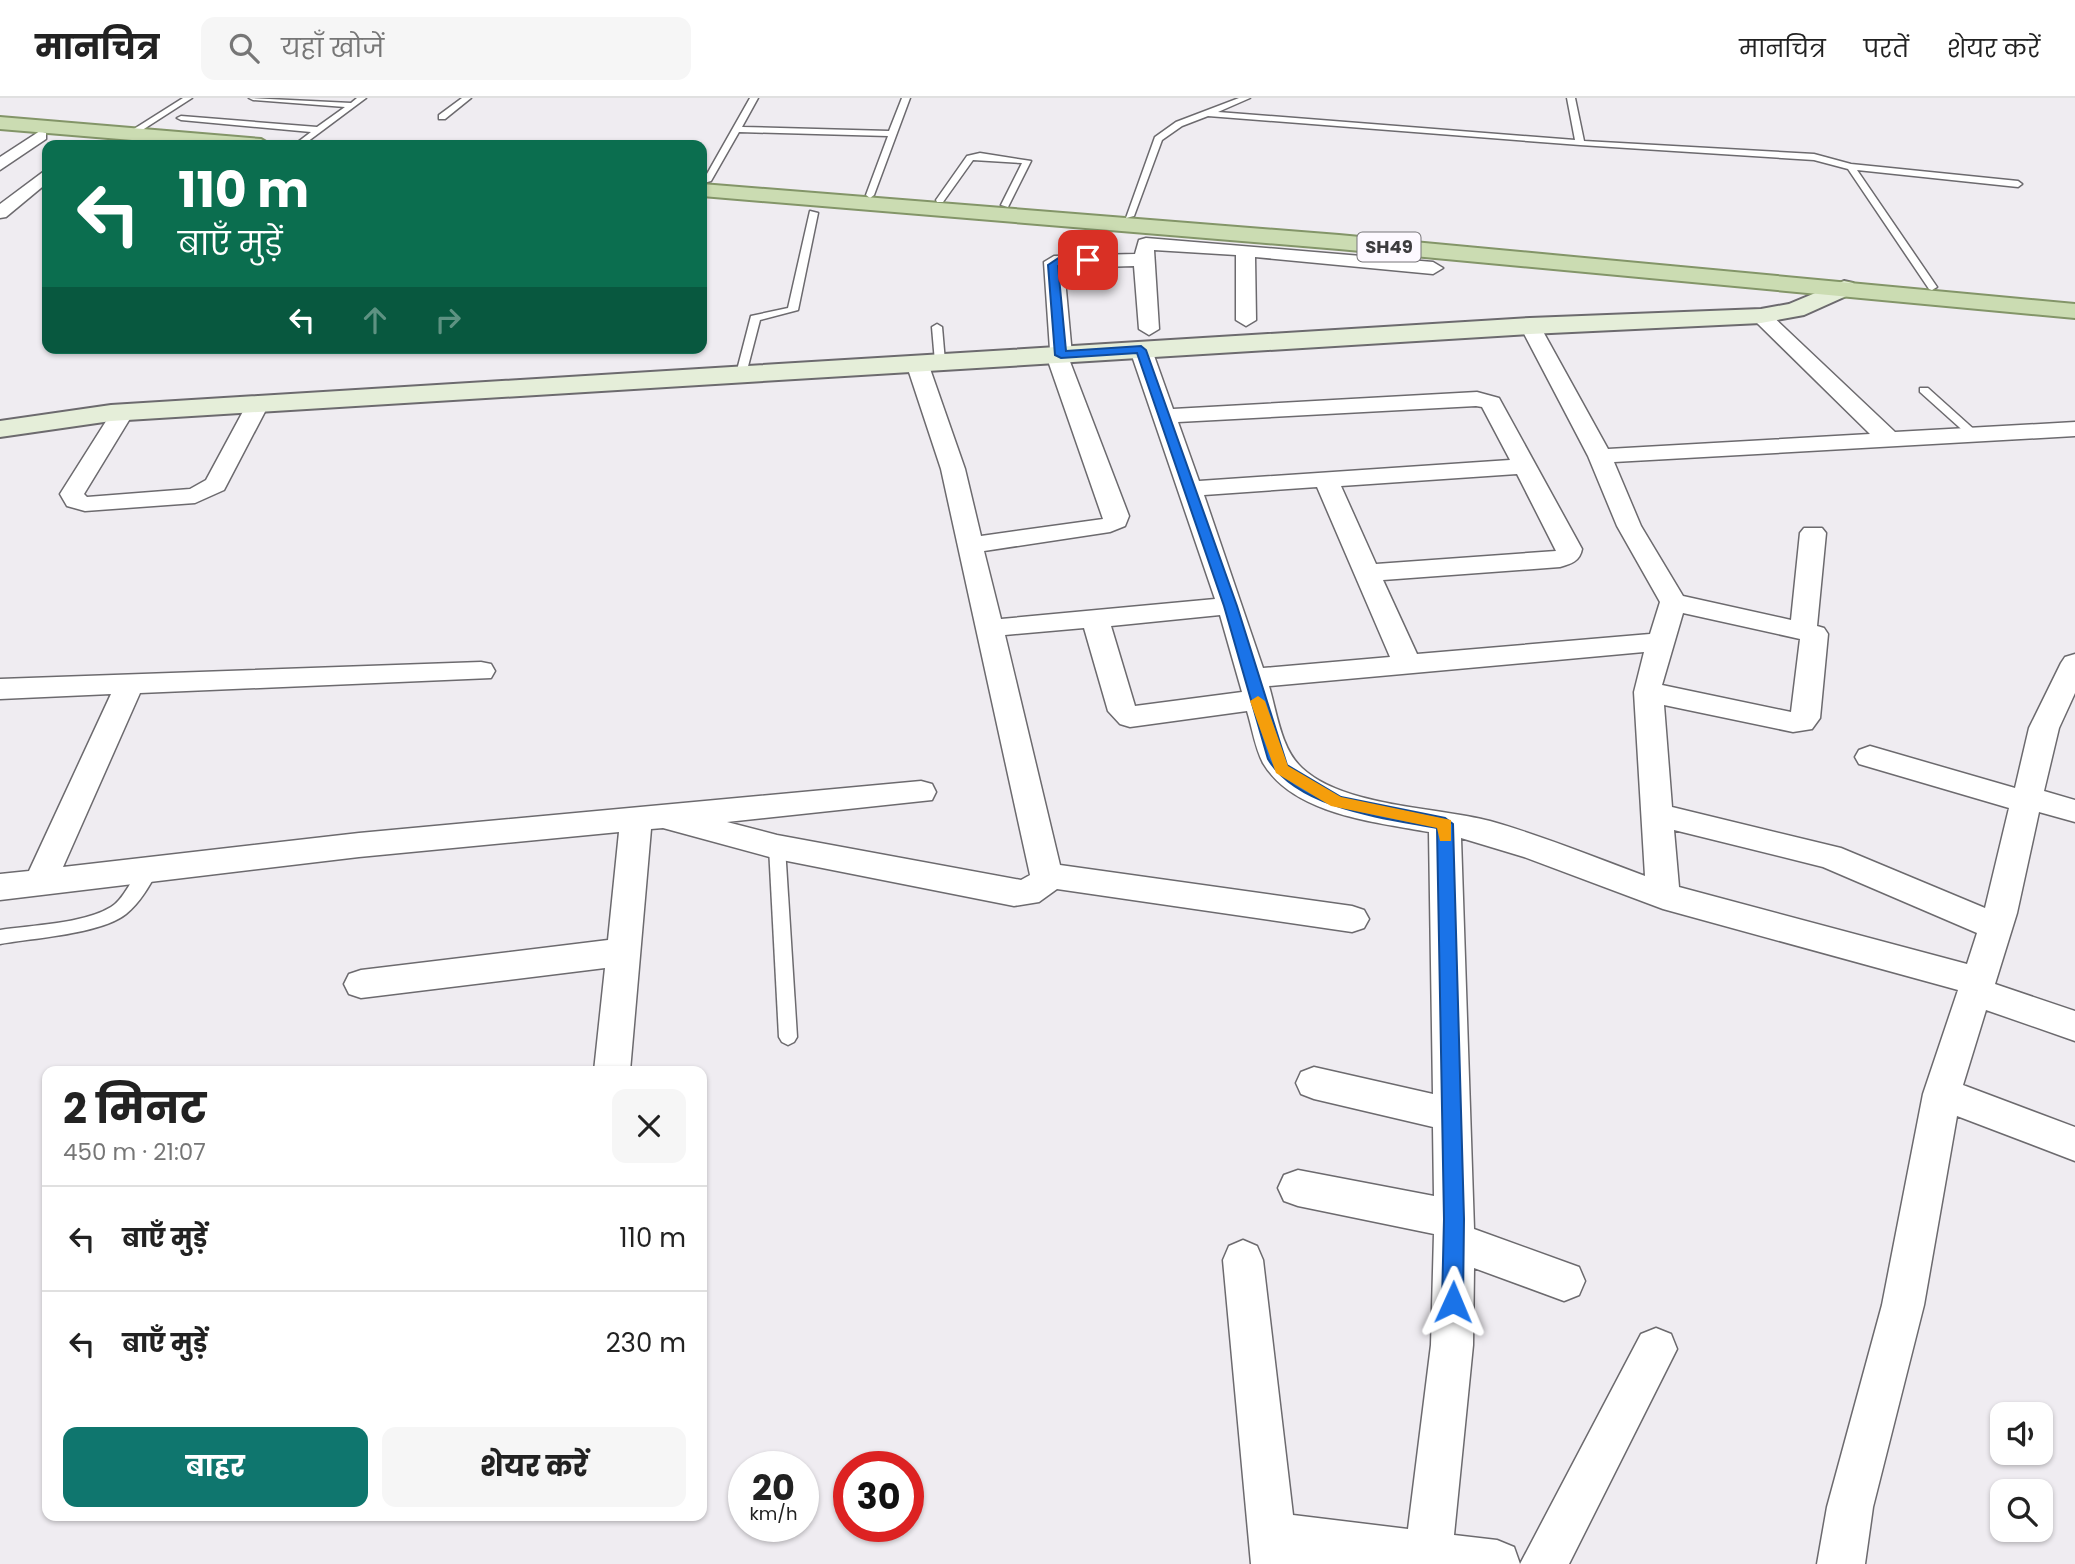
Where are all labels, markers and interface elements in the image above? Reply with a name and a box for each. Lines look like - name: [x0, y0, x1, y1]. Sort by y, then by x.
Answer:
- search box: [201, 17, 691, 80]
- text: मानचित्र: [35, 24, 159, 71]
- icon: search: [225, 29, 263, 67]
- text: यहाँ खोजें: [281, 30, 384, 66]
- text: मानचित्र: [1739, 32, 1826, 65]
- text: परतें: [1864, 32, 1909, 65]
- text: शेयर करें: [1947, 32, 2040, 65]
- text: 110 m: [178, 156, 309, 224]
- icon: left: [63, 168, 154, 259]
- text: बाएँ मुड़ें: [178, 221, 282, 266]
- pin: [1058, 230, 1118, 290]
- road number: SH49: [1358, 232, 1420, 262]
- icon: arrive: [1069, 241, 1107, 279]
- icon: left: [283, 301, 321, 339]
- icon: ahead: [356, 301, 394, 339]
- icon: right: [429, 301, 467, 339]
- text: 2 मिनट: [63, 1079, 206, 1138]
- button: close: [612, 1089, 686, 1163]
- text: 450 m · 21:07: [63, 1136, 206, 1168]
- icon: left: [63, 1220, 101, 1258]
- text: बाएँ मुड़ें: [122, 1220, 207, 1256]
- text: 110 m: [619, 1220, 686, 1256]
- position arrow: [1416, 1265, 1490, 1339]
- icon: left: [63, 1325, 101, 1363]
- text: बाएँ मुड़ें: [122, 1325, 207, 1361]
- text: 230 m: [606, 1325, 686, 1361]
- map controls: [1990, 1402, 2053, 1542]
- button: sound: [1990, 1402, 2053, 1465]
- button: बाहर: [63, 1427, 368, 1507]
- button: शेयर करें: [382, 1427, 686, 1507]
- speed limit sign: 30: [833, 1451, 924, 1542]
- text: 20: [752, 1463, 795, 1512]
- button: search: [1990, 1479, 2053, 1542]
- text: km/h: [750, 1501, 797, 1526]

